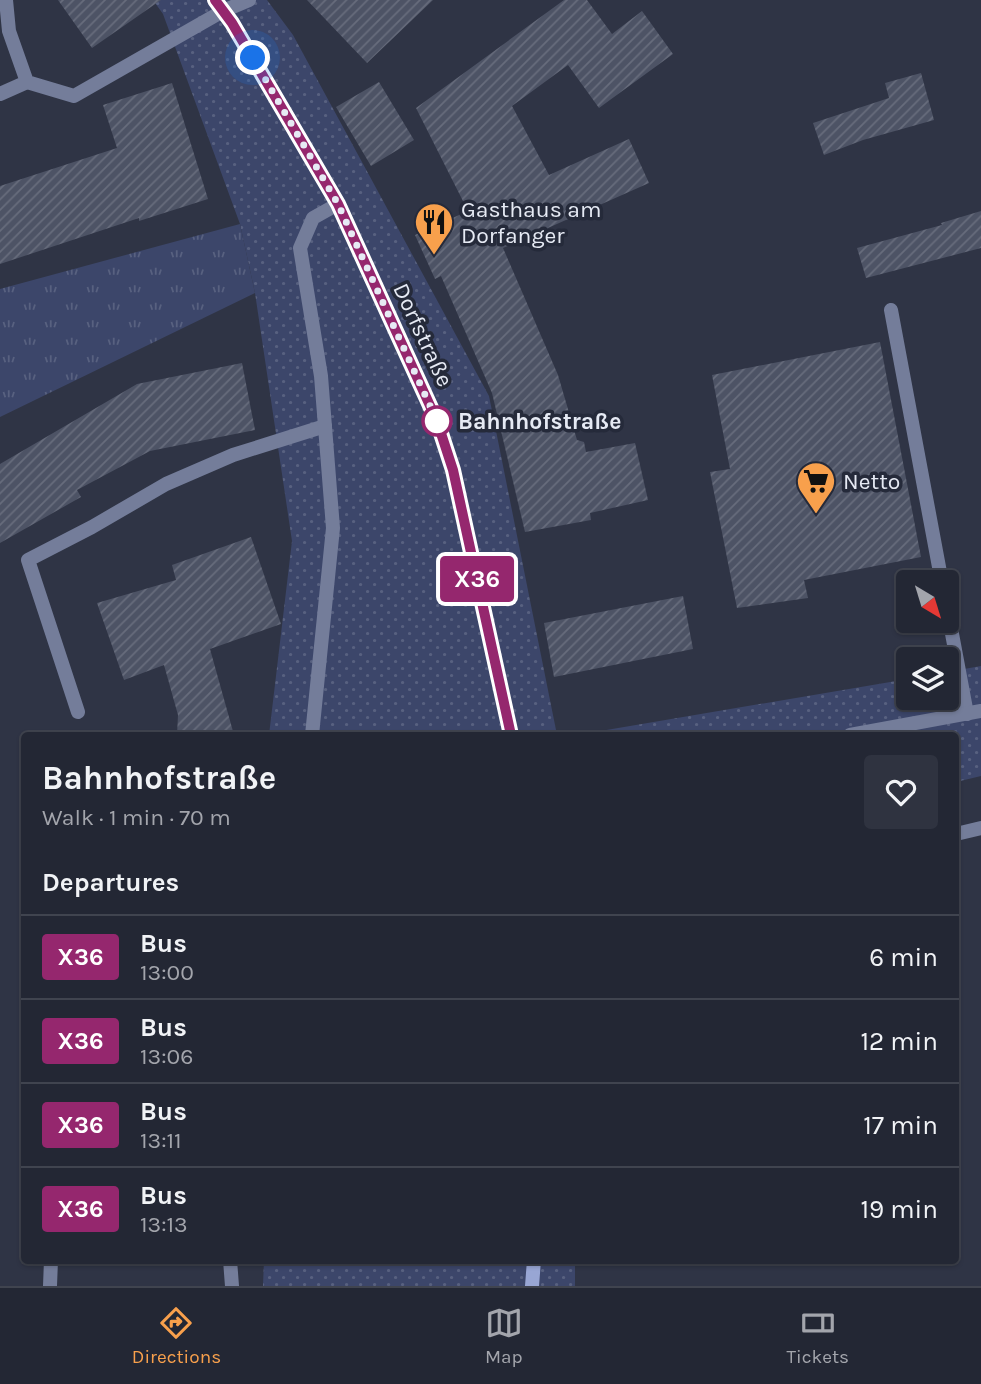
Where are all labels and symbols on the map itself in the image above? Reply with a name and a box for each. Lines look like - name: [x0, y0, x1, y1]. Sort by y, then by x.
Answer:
- your location: [235, 40, 270, 75]
- place label: Gasthaus am Dorfanger: [461, 196, 601, 249]
- restaurant icon: Gasthaus am Dorfanger: [413, 201, 455, 256]
- street label: Dorfstraße: [387, 279, 459, 391]
- marker: Bahnhofstraße: [422, 406, 452, 436]
- place label: Bahnhofstraße: [458, 408, 621, 435]
- supermarket icon: Netto: [795, 460, 837, 515]
- place label: Netto: [843, 468, 900, 495]
- line badge: X36: [437, 556, 517, 602]
- north arrow: [896, 570, 959, 634]

